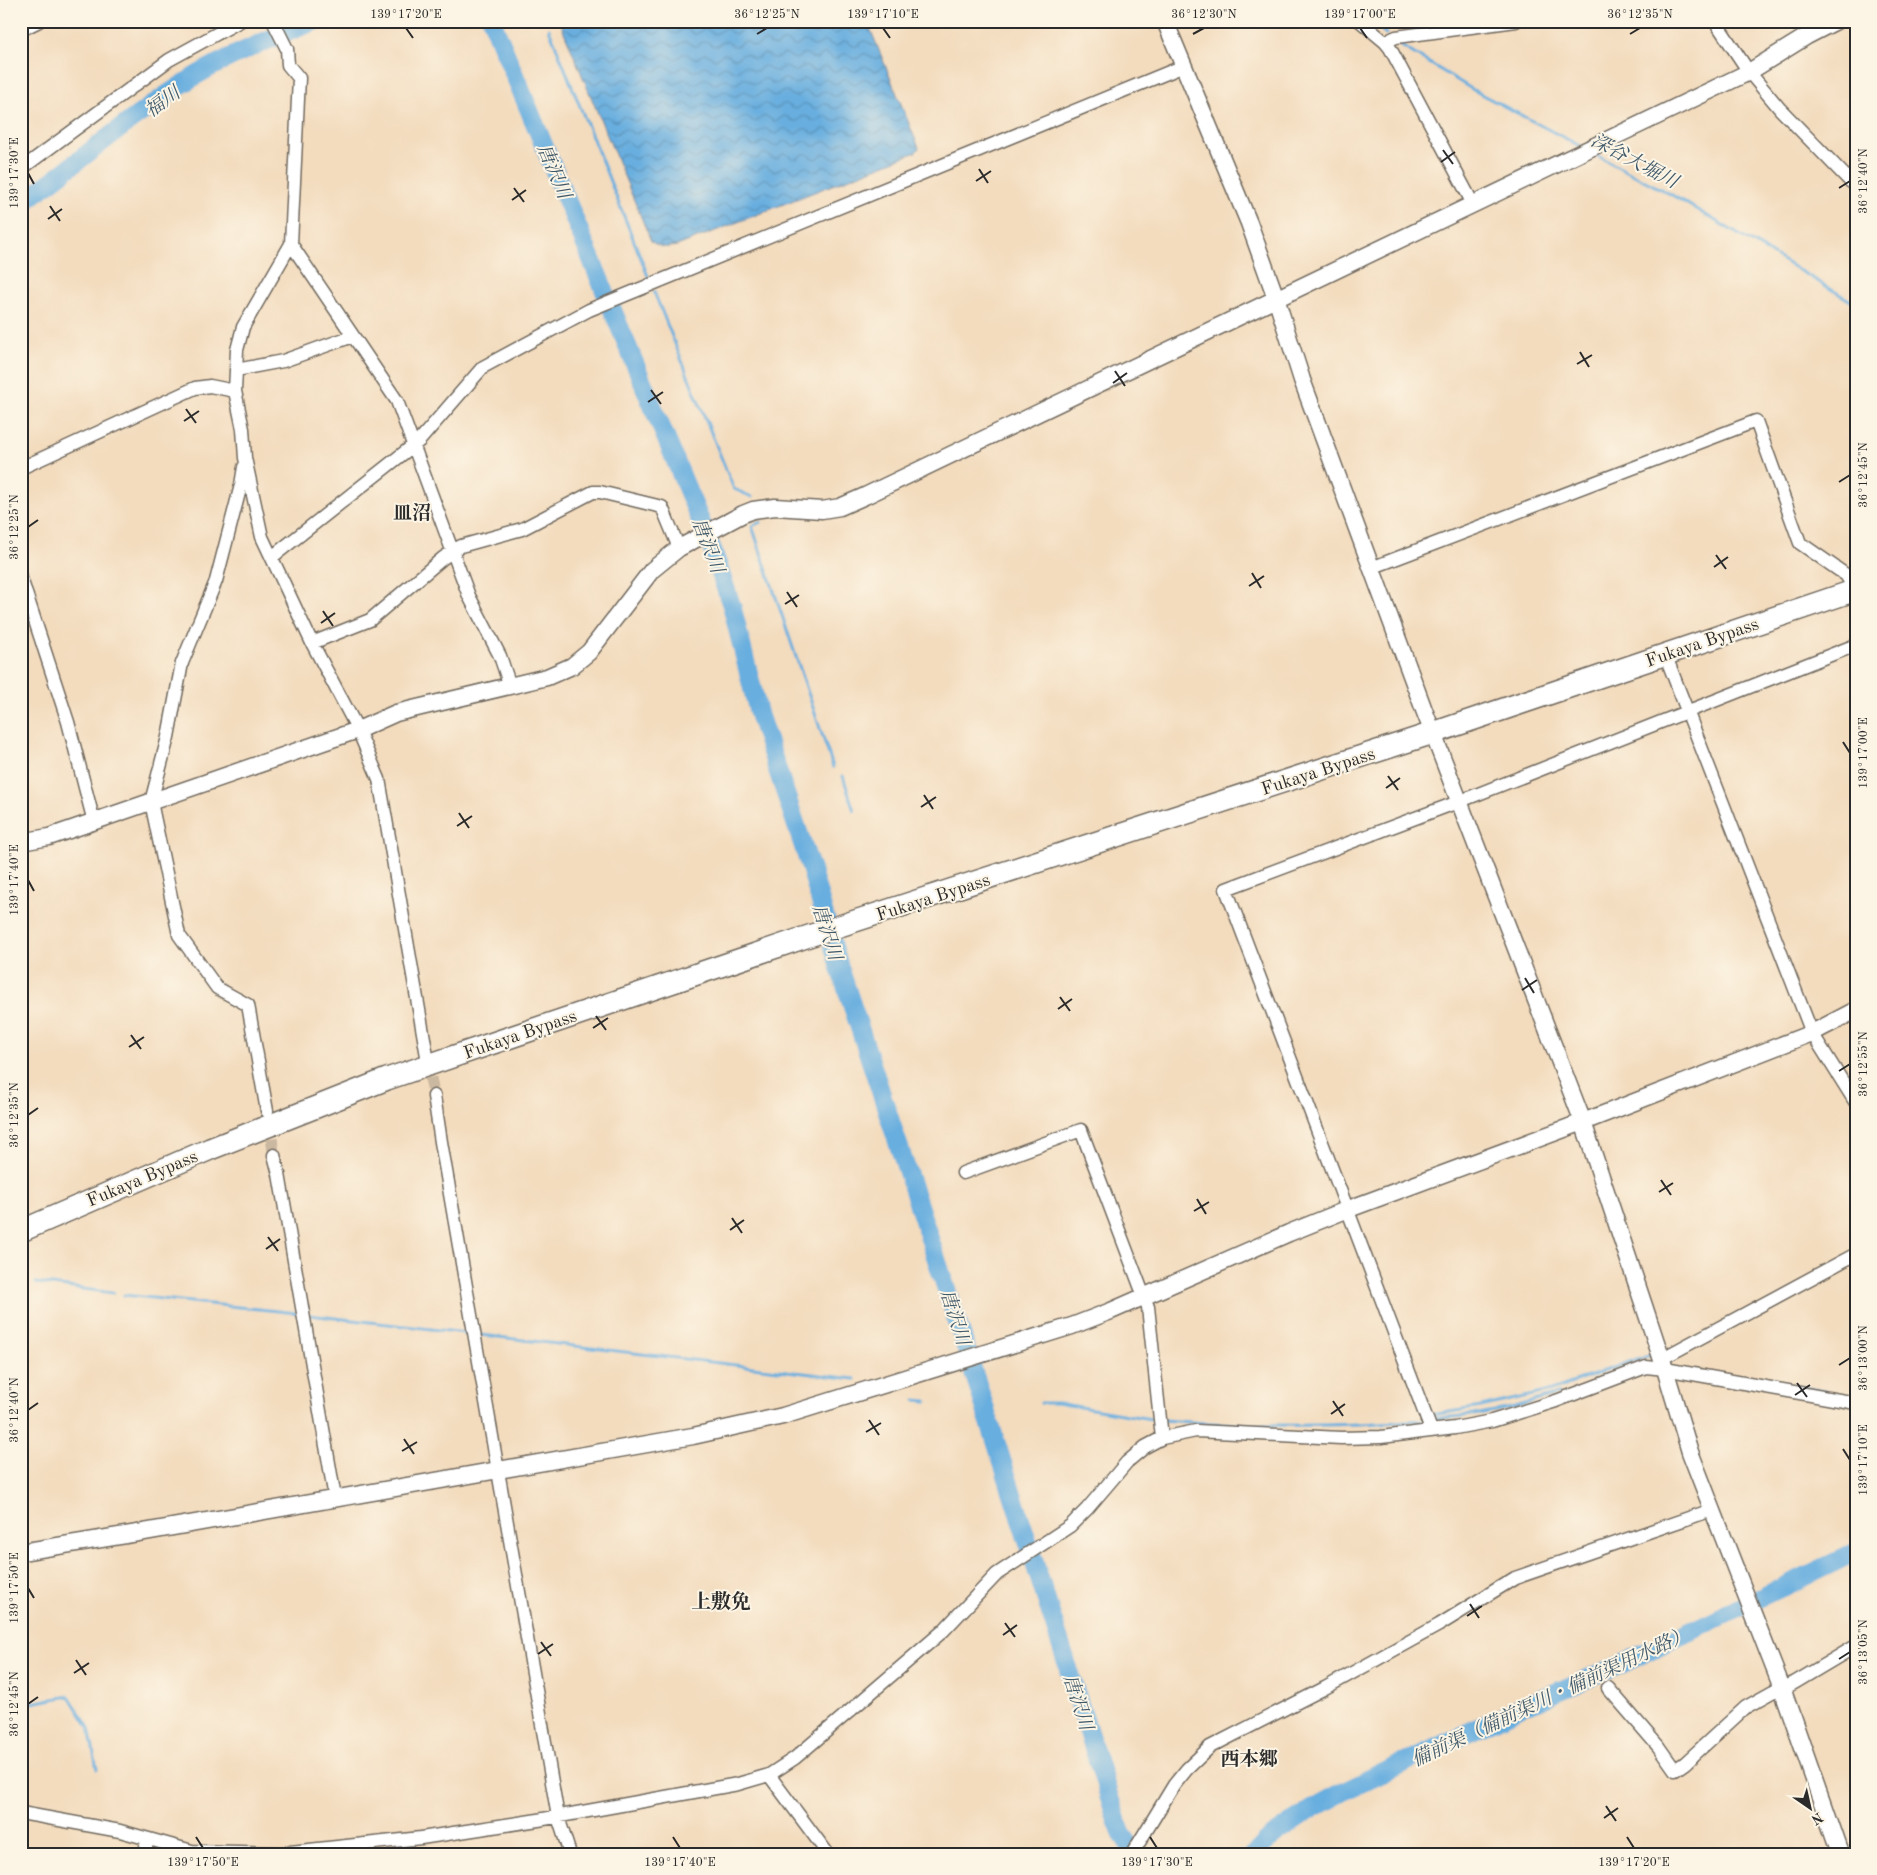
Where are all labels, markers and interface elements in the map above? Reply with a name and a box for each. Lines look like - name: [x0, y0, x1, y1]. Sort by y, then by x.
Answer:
- text: 36°12'25"N: [734, 8, 800, 21]
- text: 36°12'35"N: [1607, 8, 1673, 21]
- text: 139°17'20"E: [370, 9, 442, 21]
- text: 139°17'10"E: [847, 9, 919, 21]
- text: 36°12'30"N: [1171, 9, 1237, 21]
- text: 139°17'00"E: [1324, 9, 1396, 21]
- water label: 福川: [141, 81, 186, 122]
- water label: 深谷大堀川: [1587, 130, 1683, 194]
- text: 139°17'30"E: [9, 137, 21, 209]
- water label: 唐沢川: [533, 141, 575, 204]
- text: 36°12'40"N: [1858, 148, 1870, 214]
- text: 36°12'45"N: [1857, 442, 1870, 508]
- text: 36°12'25"N: [8, 494, 21, 560]
- district label: 皿沼: [393, 502, 431, 524]
- water label: 唐沢川: [688, 515, 728, 578]
- street label: Fukaya Bypass: [1643, 615, 1761, 671]
- text: 139°17'00"E: [1858, 717, 1870, 789]
- street label: Fukaya Bypass: [1259, 745, 1378, 799]
- text: 139°17'40"E: [9, 844, 21, 916]
- street label: Fukaya Bypass: [874, 871, 993, 925]
- water label: 唐沢川: [808, 902, 846, 965]
- street label: Fukaya Bypass: [461, 1007, 579, 1063]
- text: 36°12'55"N: [1857, 1031, 1870, 1097]
- text: 36°12'35"N: [8, 1082, 21, 1148]
- street label: Fukaya Bypass: [84, 1147, 201, 1210]
- water label: 唐沢川: [936, 1287, 974, 1350]
- text: 36°13'00"N: [1858, 1325, 1870, 1391]
- text: 36°12'40"N: [9, 1377, 21, 1443]
- text: 139°17'10"E: [1858, 1424, 1870, 1496]
- text: 139°17'50"E: [8, 1552, 21, 1624]
- district label: 上敷免: [691, 1590, 751, 1613]
- text: 36°13'05"N: [1857, 1619, 1870, 1685]
- water label: 備前渠（備前渠川・備前渠用水路）: [1408, 1623, 1693, 1771]
- text: 36°12'45"N: [8, 1671, 21, 1737]
- water label: 唐沢川: [1059, 1672, 1097, 1735]
- district label: 西本郷: [1220, 1748, 1278, 1770]
- north arrow: [1784, 1782, 1834, 1832]
- text: N: [1808, 1809, 1825, 1827]
- text: 139°17'50"E: [167, 1856, 239, 1869]
- text: 139°17'40"E: [644, 1857, 716, 1869]
- text: 139°17'30"E: [1121, 1857, 1193, 1869]
- text: 139°17'20"E: [1598, 1857, 1670, 1869]

